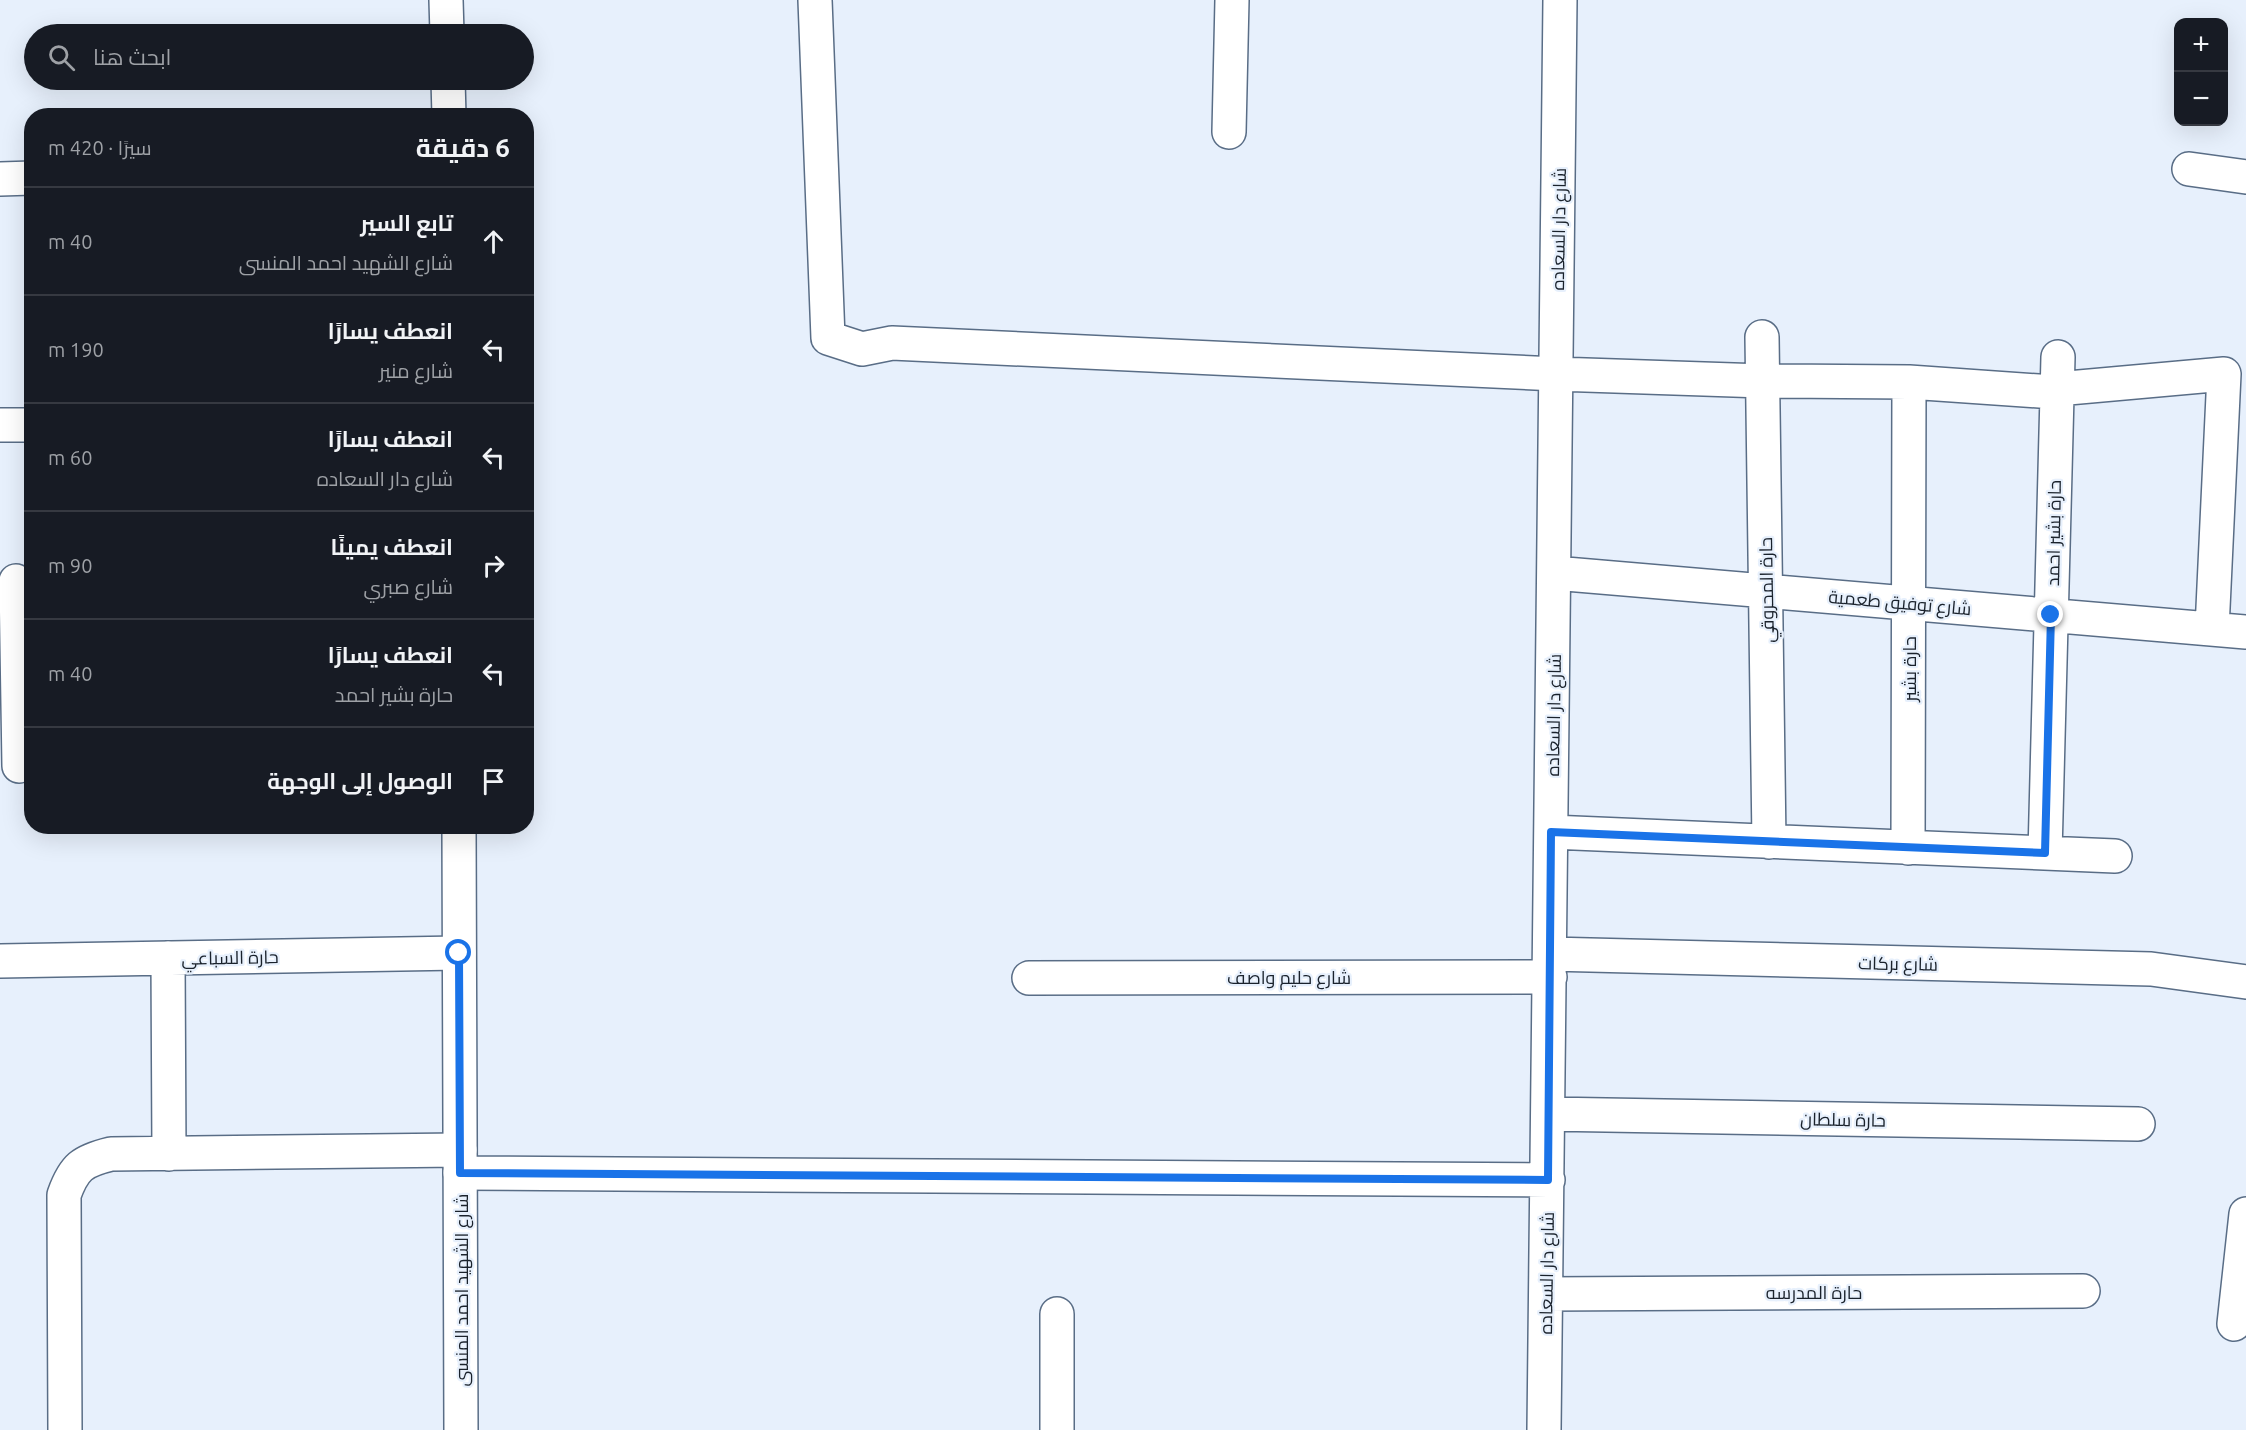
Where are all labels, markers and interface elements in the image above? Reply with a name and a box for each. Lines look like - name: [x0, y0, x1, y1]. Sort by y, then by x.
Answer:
- map controls: [2174, 18, 2228, 126]
- button: +: [2174, 18, 2228, 72]
- search box: [24, 24, 534, 90]
- icon: search: [45, 41, 78, 74]
- text: ابحث هنا: [93, 44, 172, 69]
- button: −: [2174, 72, 2228, 126]
- text: 6 دقيقة: [416, 133, 510, 162]
- text: سيرًا · 420 m: [48, 136, 152, 159]
- street label: شارع دار السعاده: [1547, 168, 1572, 291]
- text: تابع السير: [360, 210, 453, 235]
- icon: ahead: [477, 225, 510, 258]
- text: 40 m: [48, 230, 92, 253]
- text: شارع الشهيد احمد المنسى: [239, 251, 453, 274]
- text: انعطف يسارًا: [328, 318, 453, 343]
- icon: left: [477, 333, 510, 366]
- text: 190 m: [48, 338, 104, 361]
- text: شارع منير: [379, 359, 453, 382]
- text: انعطف يسارًا: [328, 426, 453, 451]
- icon: left: [477, 441, 510, 474]
- text: 60 m: [48, 446, 92, 469]
- text: شارع دار السعاده: [317, 467, 453, 490]
- street label: حارة بشير احمد: [2042, 480, 2066, 586]
- text: انعطف يمينًا: [331, 534, 453, 559]
- street label: حارة المحروقي: [1755, 537, 1782, 643]
- icon: right: [477, 549, 510, 582]
- text: 90 m: [48, 554, 92, 577]
- text: شارع صبري: [363, 575, 453, 598]
- street label: شارع توفيق طعمية: [1827, 586, 1972, 621]
- route end: [2037, 601, 2063, 627]
- street label: حارة بشير: [1899, 636, 1921, 703]
- text: انعطف يسارًا: [328, 642, 453, 667]
- street label: شارع دار السعاده: [1542, 654, 1567, 777]
- icon: left: [477, 657, 510, 690]
- text: 40 m: [48, 662, 92, 685]
- text: حارة بشير احمد: [335, 683, 453, 706]
- icon: arrive: [477, 765, 510, 798]
- text: الوصول إلى الوجهة: [267, 768, 453, 793]
- route start: [445, 939, 471, 965]
- street label: حارة السباعي: [181, 946, 279, 973]
- street label: شارع بركات: [1858, 952, 1938, 977]
- street label: شارع حليم واصف: [1227, 967, 1351, 990]
- street label: حارة سلطان: [1800, 1108, 1886, 1132]
- street label: شارع الشهيد احمد المنسى: [451, 1194, 474, 1386]
- street label: شارع دار السعاده: [1535, 1212, 1560, 1335]
- street label: حارة المدرسه: [1766, 1282, 1862, 1304]

